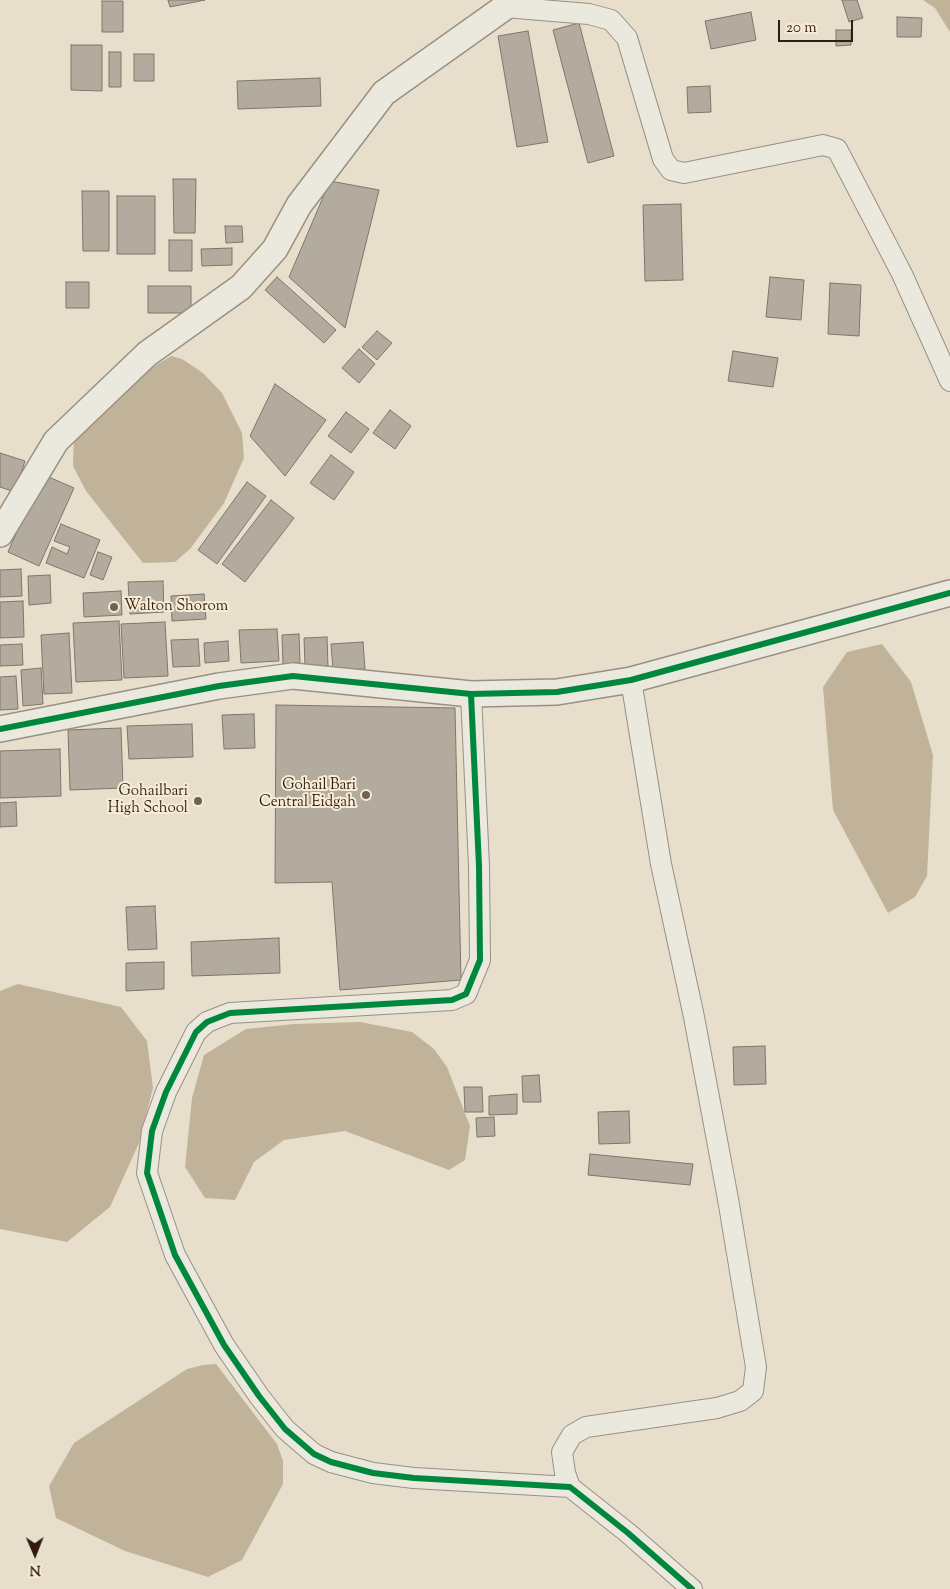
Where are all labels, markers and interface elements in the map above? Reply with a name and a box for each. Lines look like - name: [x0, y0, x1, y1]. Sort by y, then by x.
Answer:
- scale bar: [780, 10, 855, 42]
- text: 20 m: [786, 18, 817, 39]
- place label: Walton Shorom: [124, 598, 228, 616]
- marker: Walton Shorom: [108, 601, 120, 613]
- place label: Gohail Bari Central Eidgah: [259, 777, 356, 812]
- place label: Gohailbari High School: [108, 783, 188, 818]
- marker: Gohail Bari Central Eidgah: [360, 789, 372, 801]
- marker: Gohailbari High School: [192, 795, 204, 807]
- north arrow: [10, 1529, 60, 1579]
- text: N: [29, 1559, 41, 1579]

